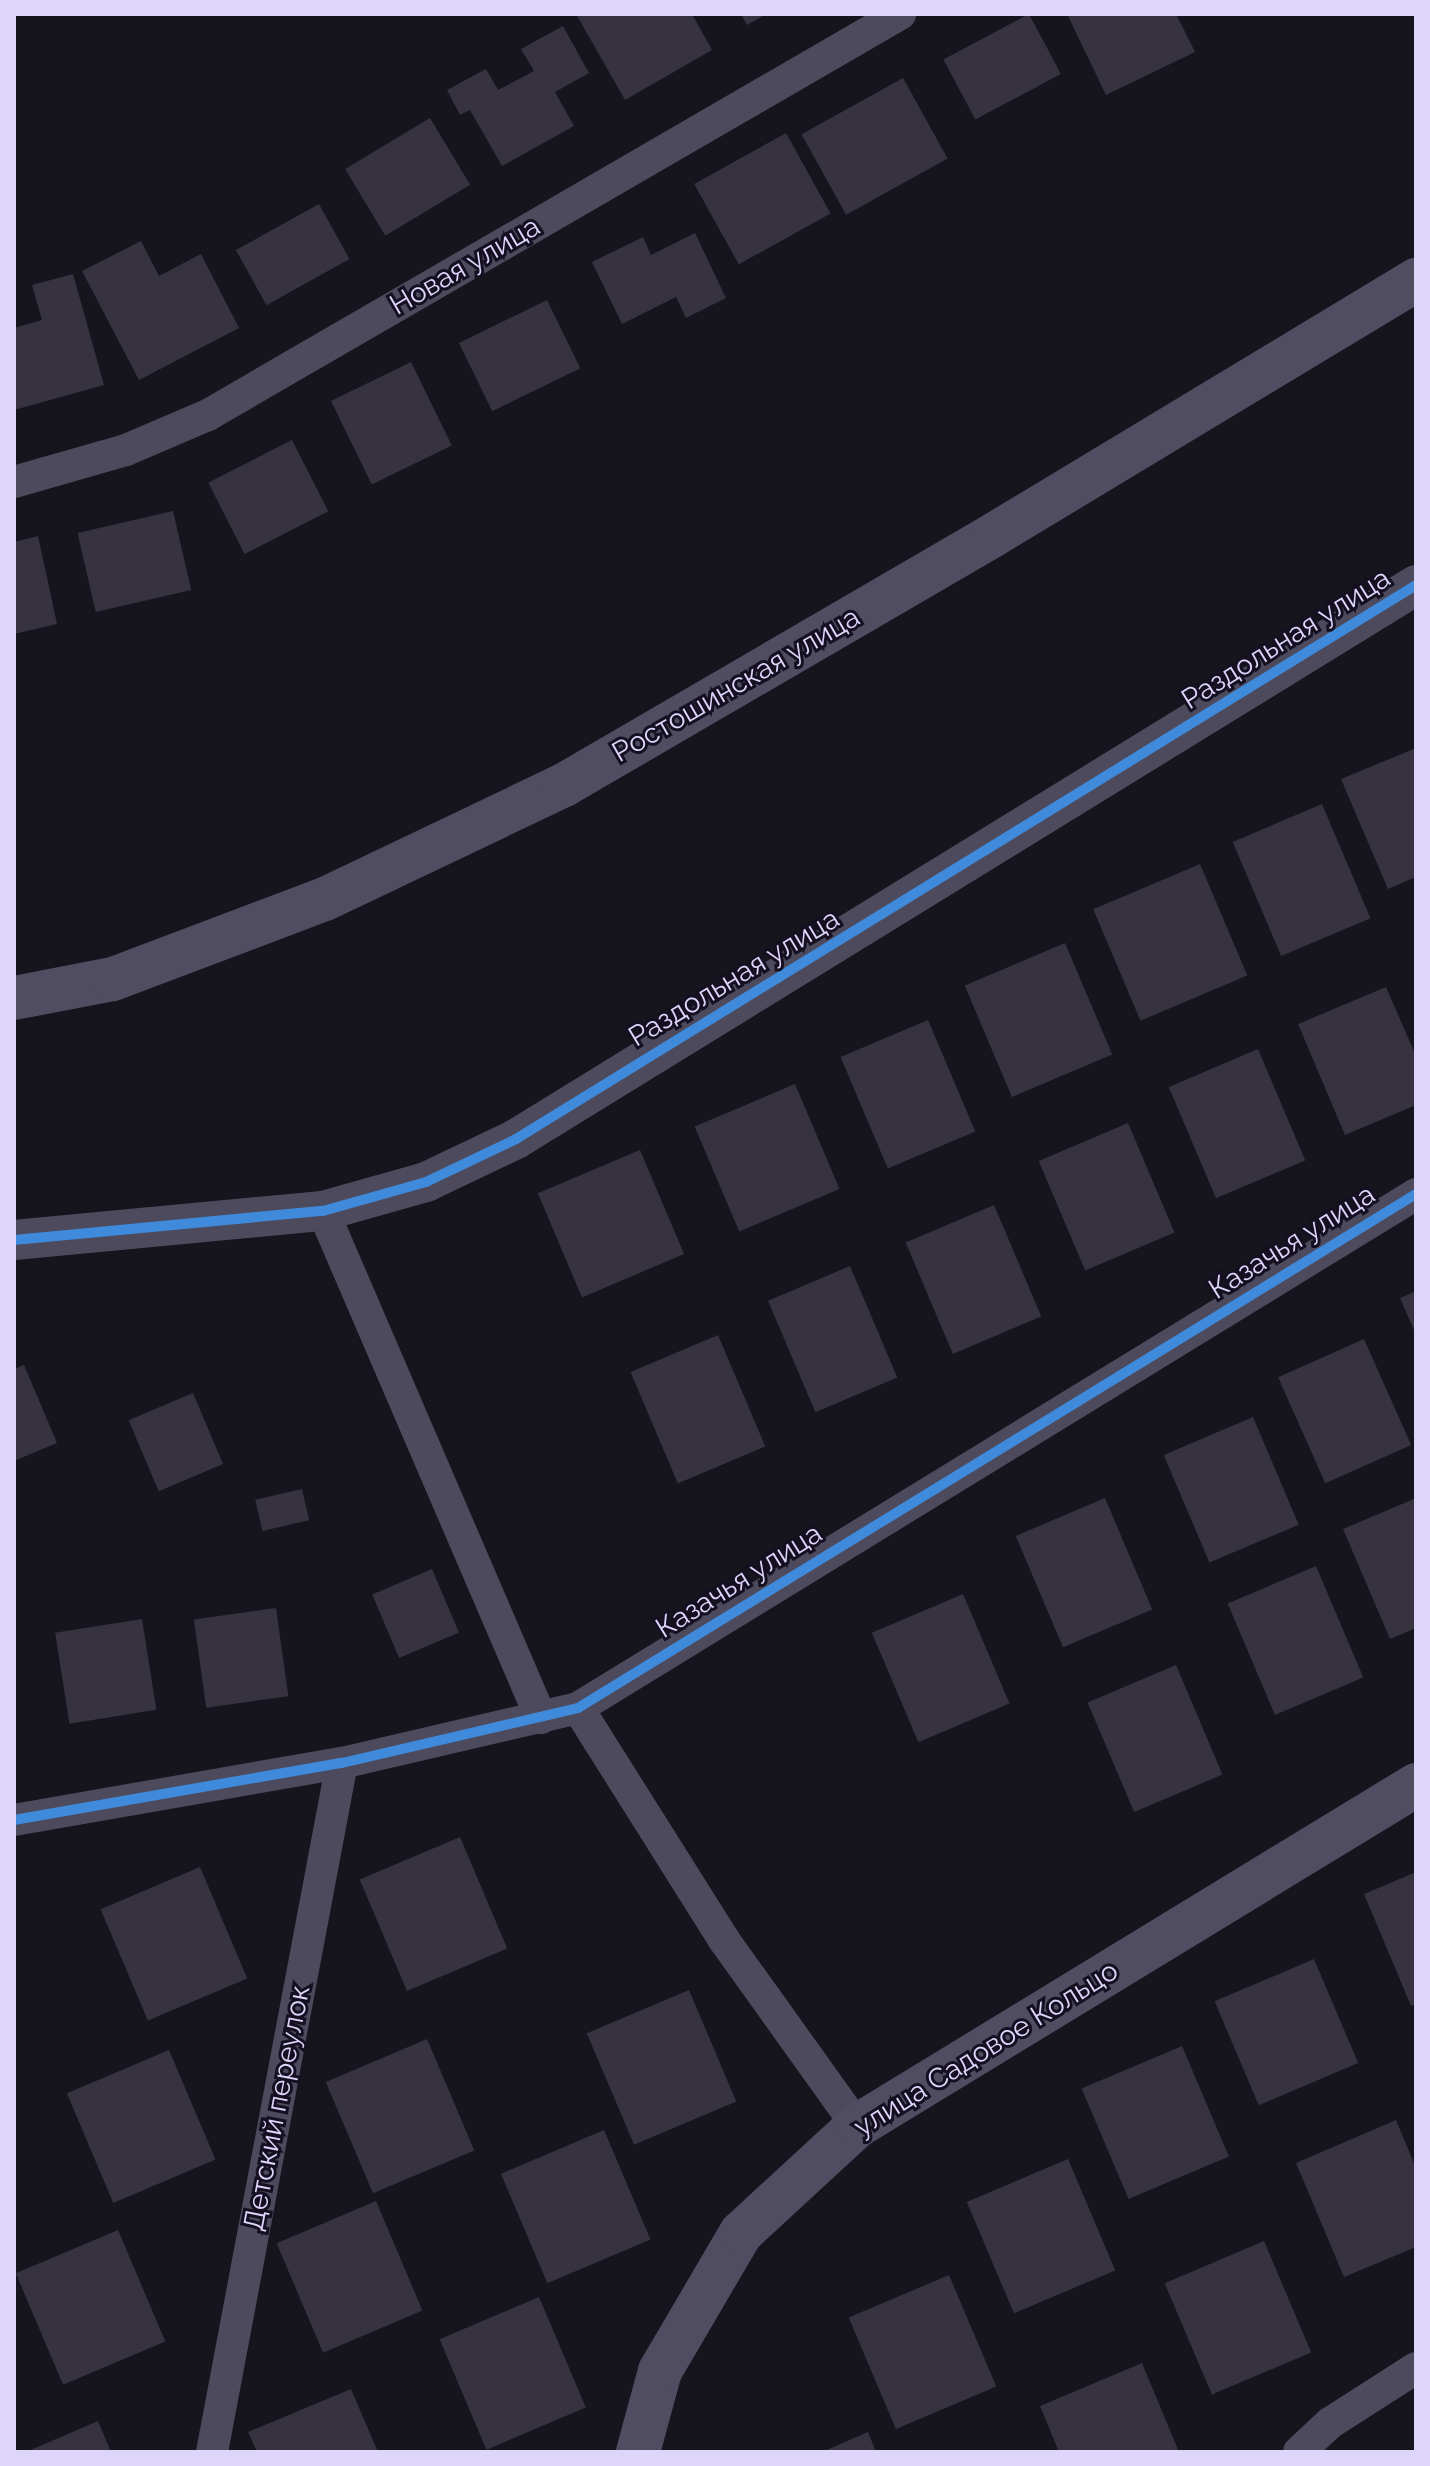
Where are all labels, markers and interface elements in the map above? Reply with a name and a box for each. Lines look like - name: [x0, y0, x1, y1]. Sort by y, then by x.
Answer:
- street label: Новая улица: [384, 209, 546, 323]
- street label: Раздольная улица: [1175, 561, 1397, 717]
- street label: Ростошинская улица: [606, 600, 866, 770]
- street label: Раздольная улица: [622, 902, 846, 1054]
- street label: Казачья улица: [1202, 1177, 1382, 1307]
- street label: Казачья улица: [649, 1516, 829, 1646]
- street label: улица Садовое Кольцо: [848, 1954, 1124, 2144]
- street label: Детский переулок: [237, 1983, 317, 2233]

